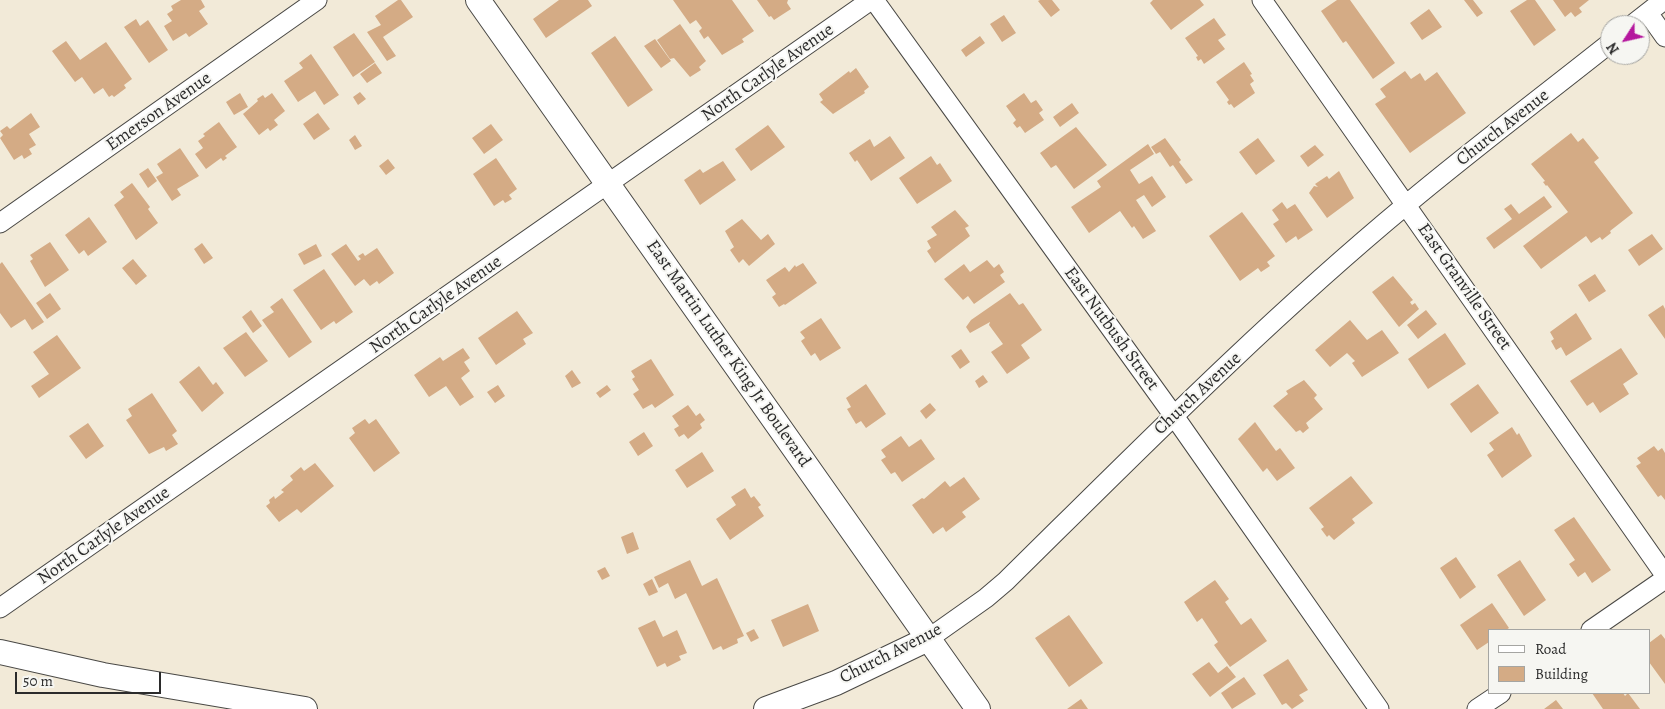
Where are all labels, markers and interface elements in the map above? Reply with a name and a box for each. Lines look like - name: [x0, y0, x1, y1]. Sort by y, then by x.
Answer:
- north arrow: [1600, 15, 1650, 65]
- street label: North Carlyle Avenue: [698, 19, 838, 127]
- text: N: [1602, 39, 1624, 58]
- street label: Emerson Avenue: [102, 68, 216, 156]
- street label: Church Avenue: [1452, 85, 1554, 171]
- street label: East Granville Street: [1412, 220, 1516, 354]
- street label: East Martin Luther King Jr Boulevard: [641, 236, 815, 472]
- street label: North Carlyle Avenue: [366, 251, 506, 359]
- street label: East Nutbush Street: [1059, 263, 1163, 395]
- street label: Church Avenue: [1150, 348, 1246, 440]
- street label: North Carlyle Avenue: [34, 482, 174, 590]
- street label: Church Avenue: [836, 619, 946, 689]
- legend: [1488, 629, 1650, 694]
- text: Road: [1535, 639, 1566, 659]
- scale bar: [18, 662, 164, 694]
- text: Building: [1535, 664, 1588, 684]
- text: 50 m: [23, 671, 53, 691]

